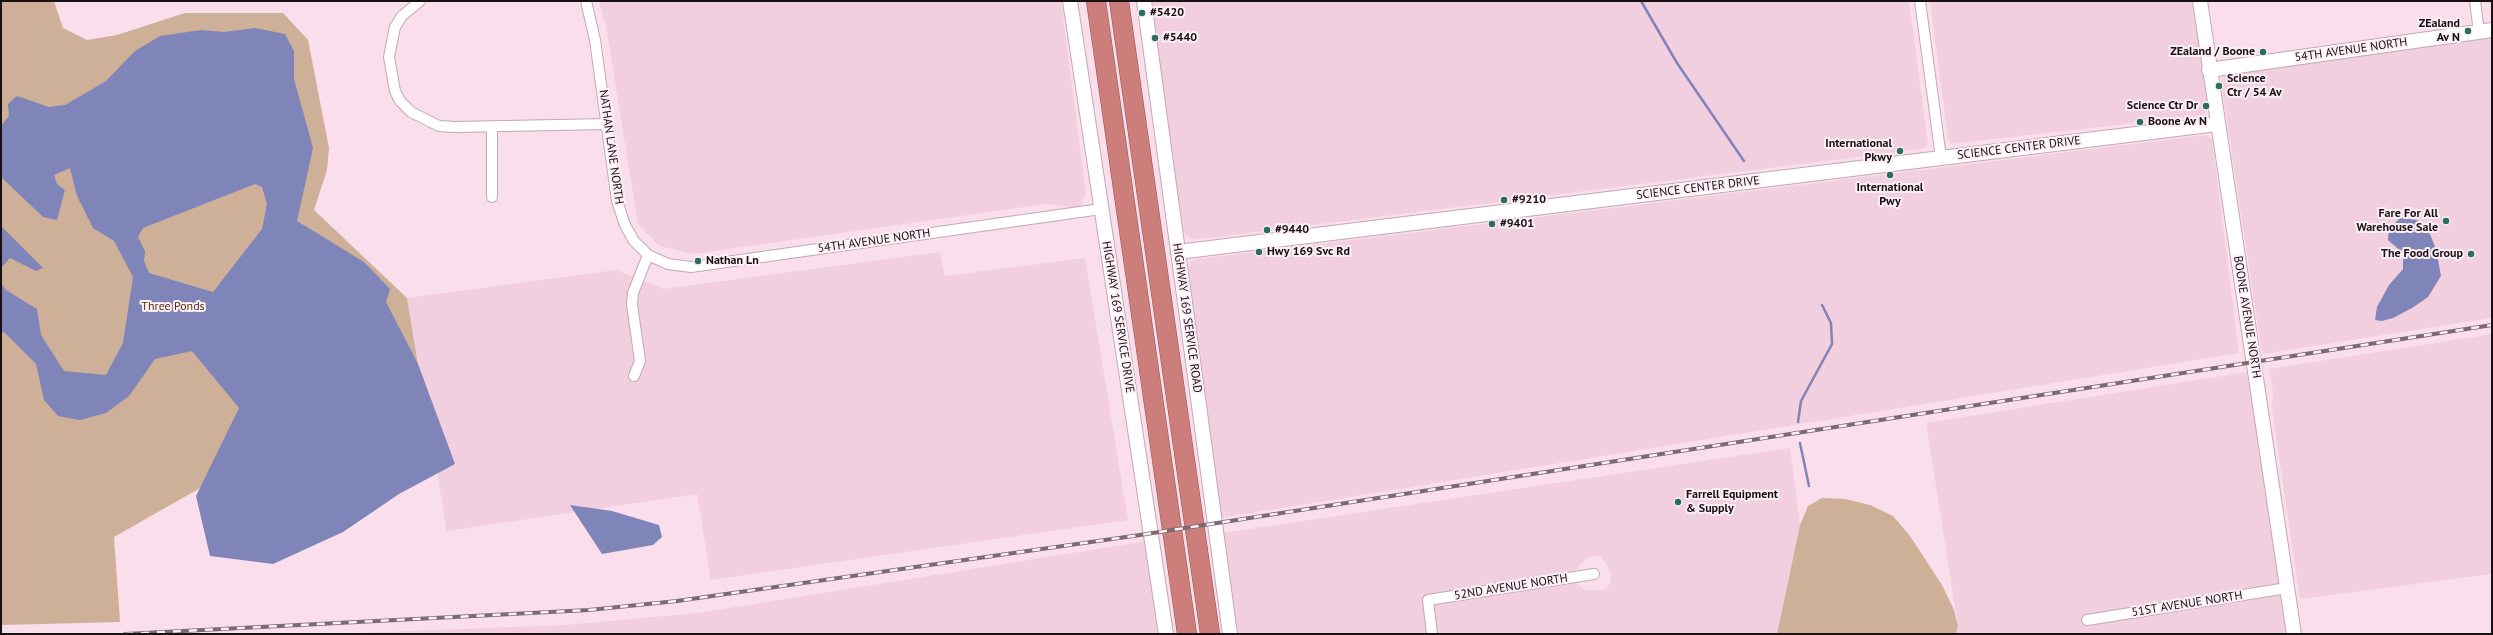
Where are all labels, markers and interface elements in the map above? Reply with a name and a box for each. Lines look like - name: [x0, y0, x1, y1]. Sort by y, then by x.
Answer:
- place label: #5420: [1150, 6, 1184, 20]
- marker: #5420: [1137, 8, 1147, 18]
- place label: ZEaland Av N: [2419, 17, 2460, 45]
- marker: ZEaland Av N: [2463, 26, 2473, 36]
- place label: #5440: [1163, 31, 1197, 45]
- marker: #5440: [1150, 33, 1160, 43]
- street label: 54TH AVENUE NORTH: [2294, 35, 2408, 65]
- place label: ZEaland / Boone: [2170, 45, 2255, 59]
- marker: ZEaland / Boone: [2258, 47, 2268, 57]
- place label: Science Ctr / 54 Av: [2227, 72, 2282, 100]
- marker: Science Ctr / 54 Av: [2214, 81, 2224, 91]
- street label: NATHAN LANE NORTH: [596, 89, 626, 205]
- place label: Science Ctr Dr: [2127, 99, 2198, 113]
- marker: Science Ctr Dr: [2201, 101, 2211, 111]
- place label: Boone Av N: [2148, 115, 2207, 129]
- marker: Boone Av N: [2135, 117, 2145, 127]
- street label: SCIENCE CENTER DRIVE: [1956, 133, 2082, 163]
- place label: International Pkwy: [1825, 137, 1892, 165]
- marker: International Pkwy: [1895, 146, 1905, 156]
- marker: International Pwy: [1885, 170, 1895, 180]
- street label: SCIENCE CENTER DRIVE: [1635, 173, 1761, 203]
- place label: International Pwy: [1857, 181, 1923, 209]
- place label: #9210: [1512, 193, 1546, 207]
- marker: #9210: [1499, 195, 1509, 205]
- place label: Fare For All Warehouse Sale: [2356, 207, 2438, 235]
- marker: Fare For All Warehouse Sale: [2441, 216, 2451, 226]
- place label: #9401: [1500, 217, 1534, 231]
- marker: #9401: [1487, 219, 1497, 229]
- place label: #9440: [1275, 223, 1309, 237]
- marker: #9440: [1262, 225, 1272, 235]
- street label: 54TH AVENUE NORTH: [817, 226, 931, 256]
- street label: HIGHWAY 169 SERVICE DRIVE: [1099, 240, 1137, 394]
- street label: HIGHWAY 169 SERVICE ROAD: [1169, 242, 1205, 394]
- place label: Hwy 169 Svc Rd: [1267, 245, 1350, 259]
- marker: Hwy 169 Svc Rd: [1254, 247, 1264, 257]
- place label: The Food Group: [2381, 247, 2463, 261]
- marker: The Food Group: [2466, 249, 2476, 259]
- place label: Nathan Ln: [706, 254, 759, 268]
- street label: BOONE AVENUE NORTH: [2230, 255, 2264, 379]
- marker: Nathan Ln: [693, 256, 703, 266]
- park label: Three Ponds: [141, 300, 205, 314]
- place label: Farrell Equipment & Supply: [1686, 488, 1778, 516]
- marker: Farrell Equipment & Supply: [1673, 497, 1683, 507]
- street label: 52ND AVENUE NORTH: [1453, 571, 1569, 603]
- street label: 51ST AVENUE NORTH: [2131, 588, 2243, 620]

